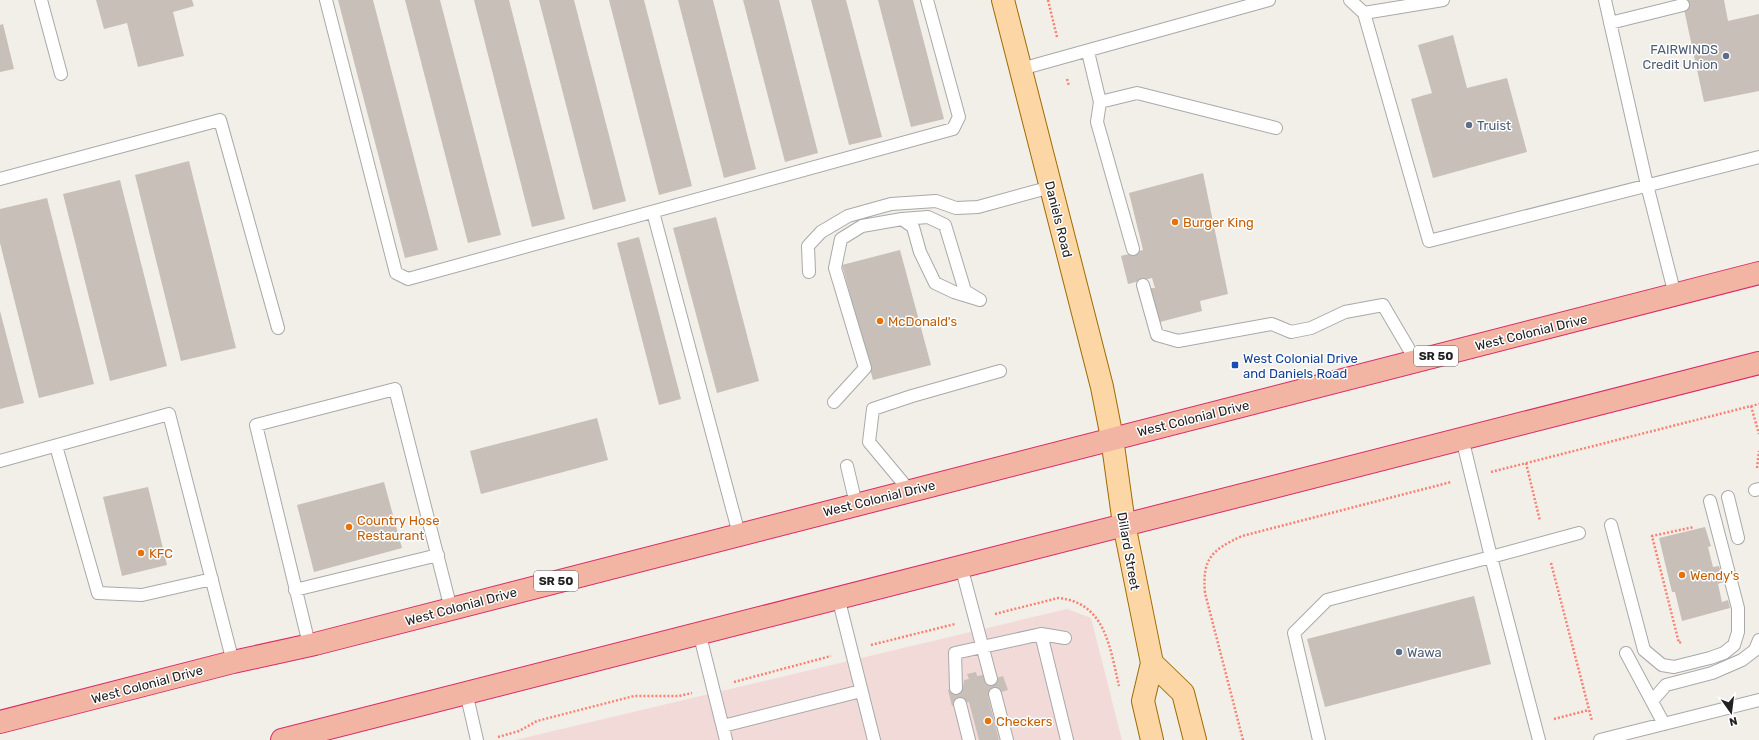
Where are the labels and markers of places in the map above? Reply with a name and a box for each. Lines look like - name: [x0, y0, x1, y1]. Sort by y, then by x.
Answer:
- place label: FAIRWINDS Credit Union: [1643, 42, 1718, 72]
- marker: FAIRWINDS Credit Union: [1721, 51, 1731, 61]
- place label: Truist: [1477, 118, 1511, 133]
- marker: Truist: [1464, 120, 1474, 130]
- place label: Burger King: [1183, 215, 1254, 231]
- marker: Burger King: [1170, 217, 1180, 227]
- place label: McDonald's: [888, 314, 957, 329]
- marker: McDonald's: [875, 316, 885, 326]
- place label: West Colonial Drive and Daniels Road: [1243, 351, 1358, 381]
- marker: West Colonial Drive and Daniels Road: [1230, 360, 1240, 370]
- place label: Country Hose Restaurant: [357, 513, 439, 543]
- marker: Country Hose Restaurant: [344, 522, 354, 532]
- place label: KFC: [149, 546, 173, 561]
- marker: KFC: [136, 548, 146, 558]
- place label: Wendy's: [1690, 568, 1740, 583]
- marker: Wendy's: [1677, 570, 1687, 580]
- place label: Wawa: [1407, 645, 1442, 660]
- marker: Wawa: [1394, 647, 1404, 657]
- place label: Checkers: [996, 714, 1053, 729]
- marker: Checkers: [983, 716, 993, 726]

